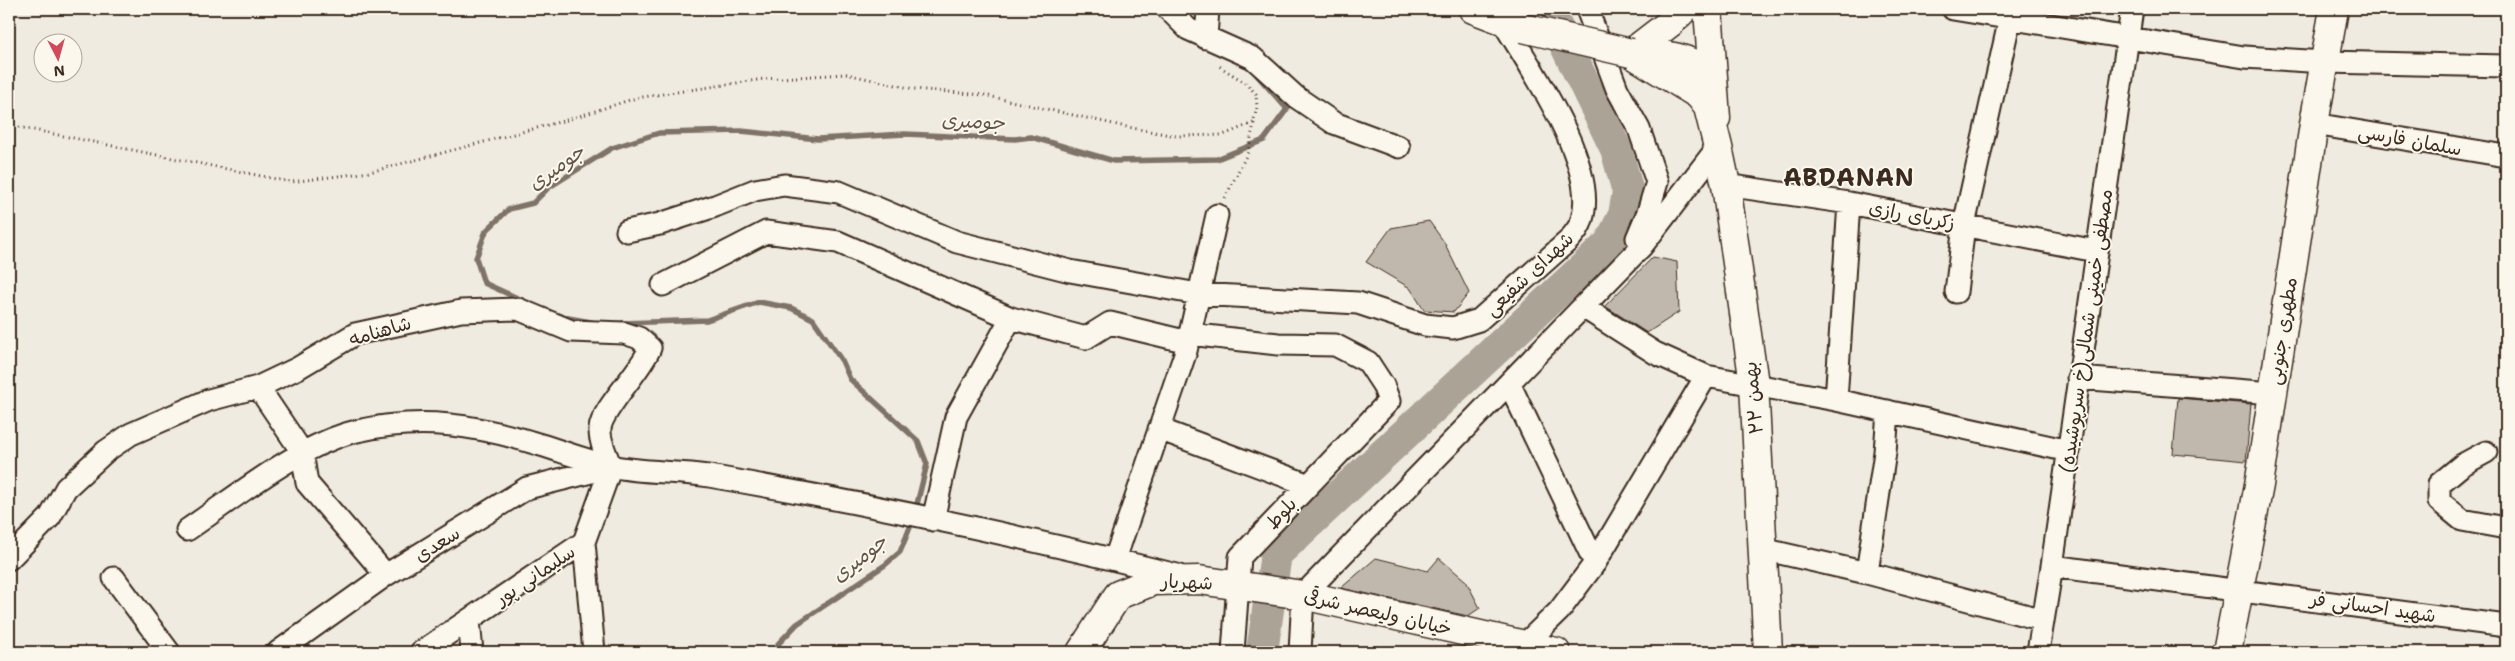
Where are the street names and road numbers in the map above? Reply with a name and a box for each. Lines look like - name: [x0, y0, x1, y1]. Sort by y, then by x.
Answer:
- street label: سلمان فارسی: [2356, 119, 2464, 161]
- street label: مصطفی خمینی شمالی(خ سرپوشیده): [2054, 187, 2118, 475]
- street label: زکریای رازی: [1867, 194, 1957, 236]
- street label: شهدای شفیعی: [1479, 226, 1579, 322]
- street label: مطهری جنوبی: [2261, 275, 2303, 387]
- street label: شاهنامه: [346, 310, 414, 352]
- street label: ۲۲ بهمن: [1737, 360, 1769, 436]
- street label: بلوط: [1260, 492, 1302, 534]
- street label: سعدی: [409, 520, 465, 568]
- street label: سلیمانی پور: [488, 539, 580, 612]
- street label: شهریار: [1159, 569, 1213, 595]
- street label: خیابان ولیعصر شرقی: [1302, 583, 1454, 641]
- street label: شهید احسانی فر: [2307, 586, 2437, 628]

